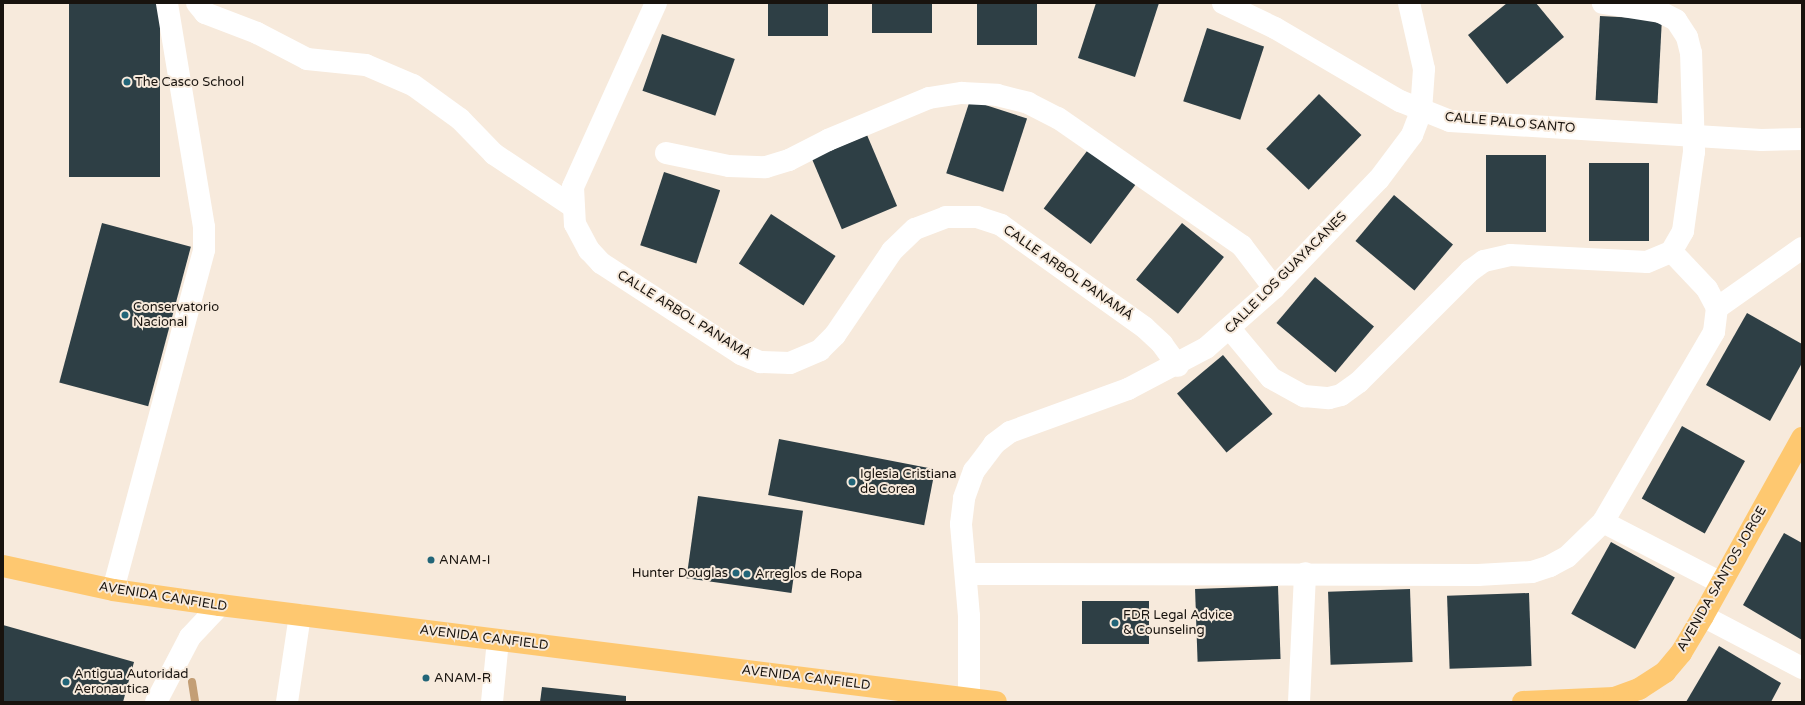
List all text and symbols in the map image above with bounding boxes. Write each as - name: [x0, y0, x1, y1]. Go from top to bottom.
- place label: The Casco School: [135, 74, 244, 90]
- marker: The Casco School: [122, 77, 132, 87]
- street label: CALLE PALO SANTO: [1444, 110, 1576, 136]
- street label: CALLE LOS GUAYACANES: [1222, 209, 1350, 337]
- street label: CALLE ARBOL PANAMÁ: [1000, 222, 1136, 324]
- street label: CALLE ARBOL PANAMÁ: [614, 267, 754, 363]
- place label: Conservatorio Nacional: [133, 300, 219, 331]
- marker: Conservatorio Nacional: [120, 310, 130, 320]
- place label: Iglesia Cristiana de Corea: [860, 467, 957, 498]
- marker: Iglesia Cristiana de Corea: [847, 477, 857, 487]
- street label: AVENIDA SANTOS JORGE: [1674, 504, 1770, 654]
- place label: ANAM-I: [439, 552, 490, 568]
- marker: ANAM-I: [426, 555, 436, 565]
- place label: Hunter Douglas: [632, 565, 728, 581]
- place label: Arreglos de Ropa: [755, 566, 862, 582]
- marker: Hunter Douglas: [731, 568, 741, 578]
- marker: Arreglos de Ropa: [742, 569, 752, 579]
- street label: AVENIDA CANFIELD: [98, 579, 228, 615]
- place label: FDR Legal Advice & Counseling: [1123, 608, 1232, 639]
- marker: FDR Legal Advice & Counseling: [1110, 618, 1120, 628]
- street label: AVENIDA CANFIELD: [419, 622, 549, 654]
- street label: AVENIDA CANFIELD: [741, 662, 871, 694]
- place label: Antigua Autoridad Aeronautica: [74, 667, 189, 698]
- place label: ANAM-R: [434, 670, 491, 686]
- marker: ANAM-R: [421, 673, 431, 683]
- marker: Antigua Autoridad Aeronautica: [61, 677, 71, 687]

